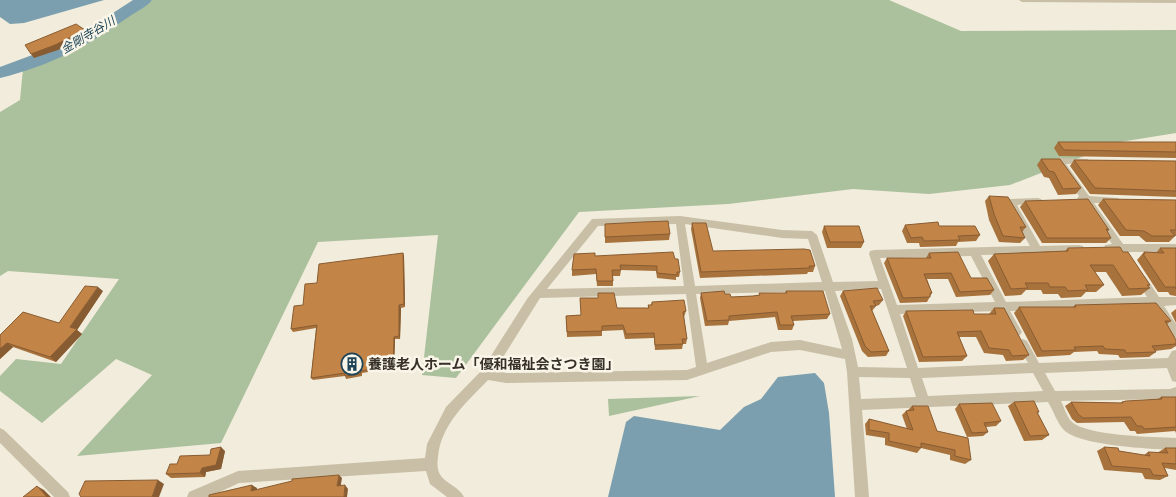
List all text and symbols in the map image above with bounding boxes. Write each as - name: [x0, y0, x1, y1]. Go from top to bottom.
- water label: 金剛寺谷川: [59, 13, 119, 56]
- building icon: 養護老人ホーム「優和福祉会さつき園」: [340, 352, 364, 376]
- place label: 養護老人ホーム「優和福祉会さつき園」: [368, 356, 620, 373]

